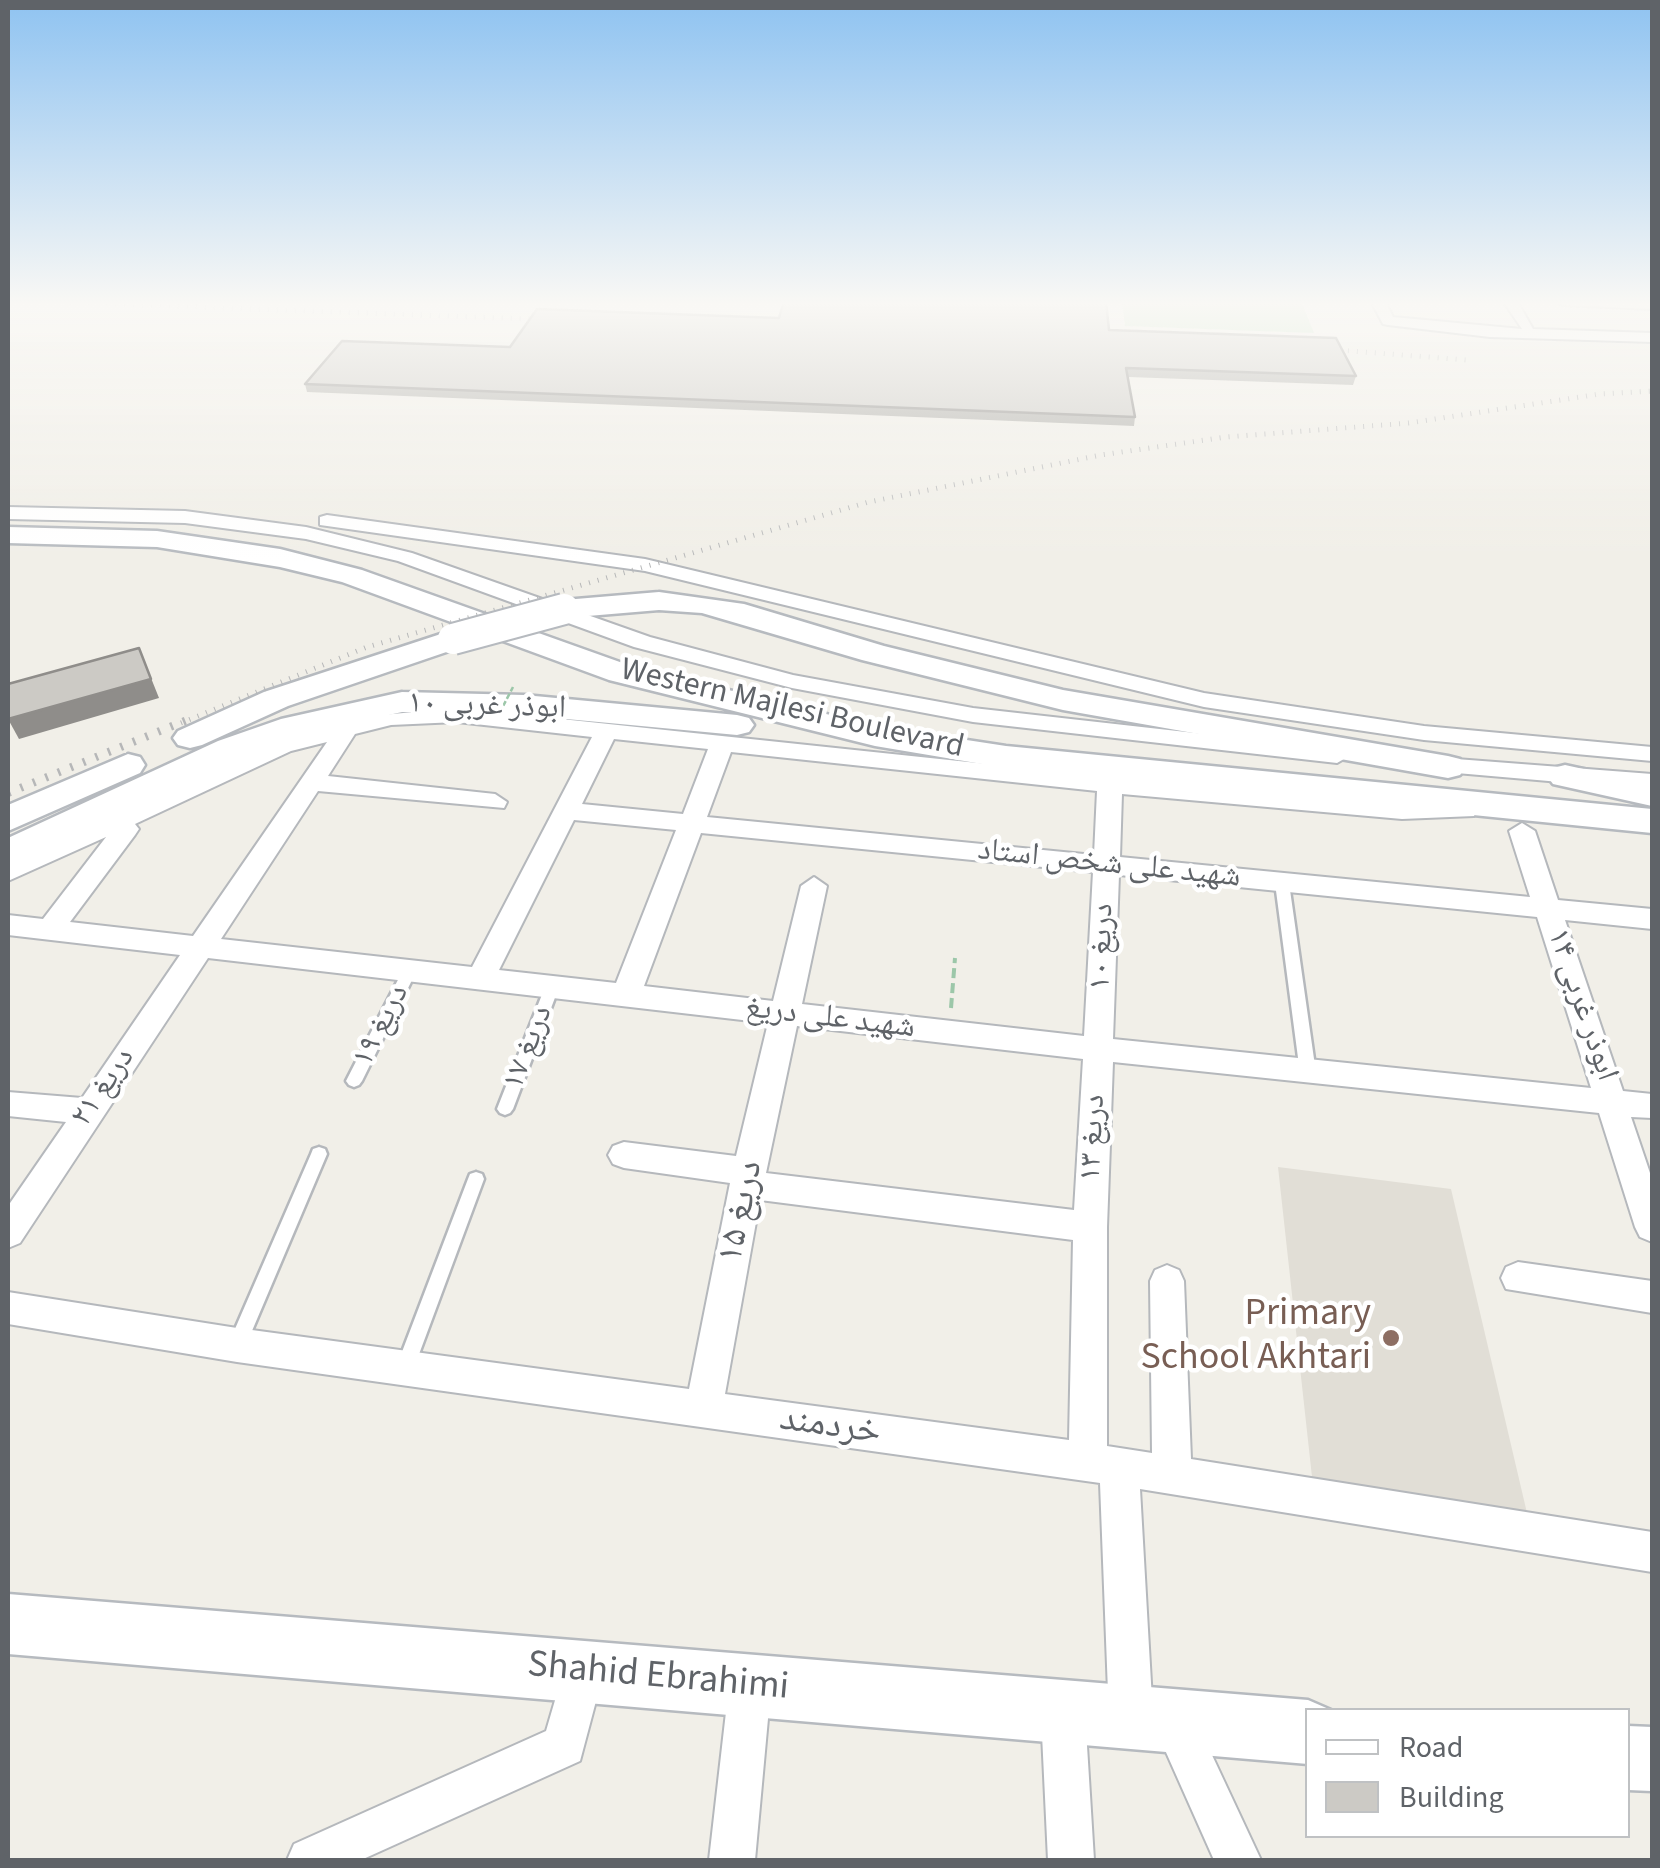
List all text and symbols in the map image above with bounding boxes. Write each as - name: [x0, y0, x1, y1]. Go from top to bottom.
- street label: Western Majlesi Boulevard: [617, 652, 967, 768]
- street label: ابوذر غربی ۱۰: [407, 685, 567, 729]
- street label: شهید علی شخص استاد: [976, 832, 1242, 898]
- street label: دریغ ۱۰: [1082, 903, 1124, 991]
- street label: ابوذر غربی ۱۴: [1537, 924, 1625, 1086]
- street label: دریغ ۱۹: [345, 979, 419, 1073]
- street label: شهید علی دریغ: [743, 990, 917, 1048]
- street label: دریغ ۱۷: [495, 1001, 563, 1095]
- street label: دریغ ۲۱: [64, 1041, 144, 1135]
- street label: دریغ ۱۳: [1073, 1094, 1115, 1182]
- street label: دریغ ۱۵: [709, 1157, 775, 1267]
- place label: Primary School Akhtari: [1140, 1293, 1371, 1382]
- marker: Primary School Akhtari: [1380, 1327, 1402, 1349]
- street label: خردمند: [776, 1397, 884, 1457]
- street label: Shahid Ebrahimi: [525, 1644, 791, 1712]
- legend: [1305, 1708, 1630, 1838]
- text: Road: [1399, 1726, 1463, 1769]
- text: Building: [1399, 1776, 1504, 1819]

